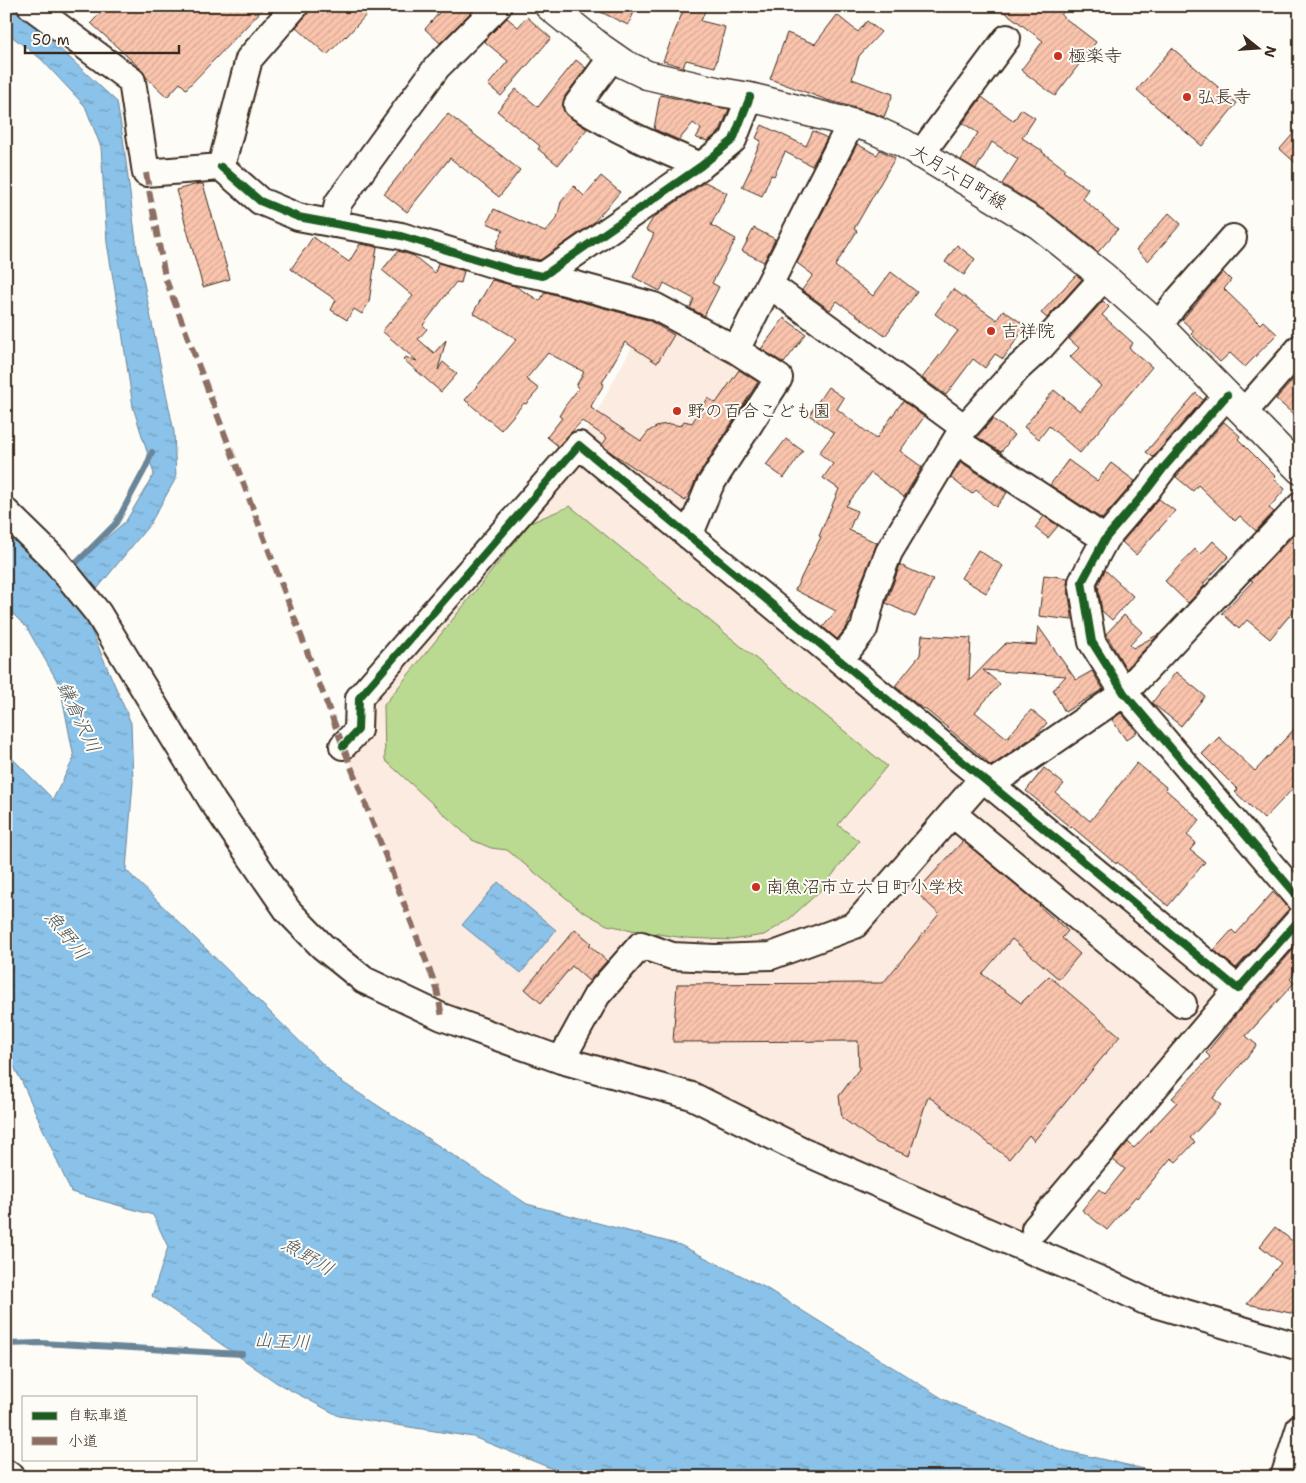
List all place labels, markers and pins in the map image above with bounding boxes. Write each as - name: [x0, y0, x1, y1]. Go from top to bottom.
- place label: 極楽寺: [1068, 44, 1122, 68]
- marker: 極楽寺: [1052, 50, 1064, 62]
- place label: 弘長寺: [1197, 85, 1251, 109]
- marker: 弘長寺: [1181, 91, 1193, 103]
- place label: 吉祥院: [1001, 319, 1055, 343]
- marker: 吉祥院: [985, 325, 997, 337]
- place label: 野の百合こども園: [687, 399, 831, 423]
- marker: 野の百合こども園: [671, 405, 683, 417]
- place label: 南魚沼市立六日町小学校: [766, 875, 964, 899]
- marker: 南魚沼市立六日町小学校: [750, 881, 762, 893]

